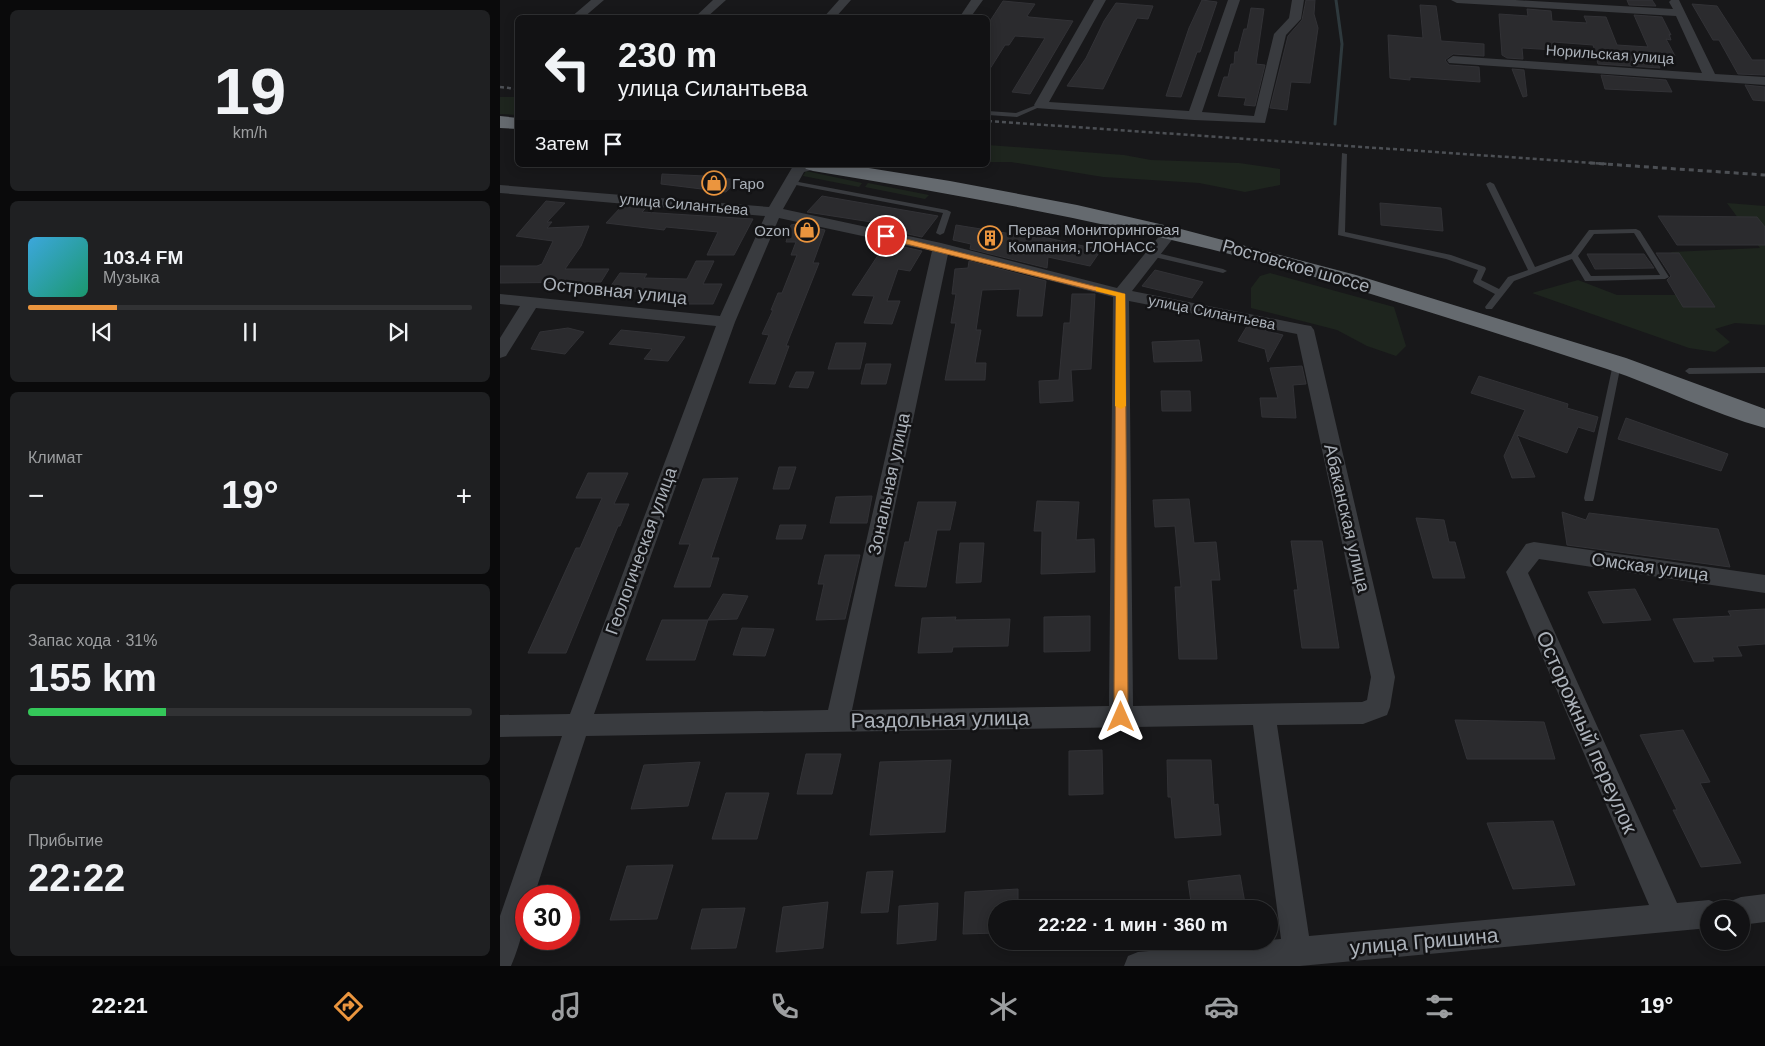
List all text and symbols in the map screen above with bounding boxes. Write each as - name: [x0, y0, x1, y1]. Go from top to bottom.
- icon: left: [535, 35, 600, 100]
- text: 230 m: [618, 35, 717, 74]
- street label: Норильская улица: [1545, 41, 1675, 67]
- text: 19: [214, 55, 286, 128]
- text: улица Силантьева: [618, 76, 807, 101]
- text: km/h: [233, 124, 267, 141]
- icon: arrive: [599, 130, 627, 158]
- text: Затем: [535, 133, 589, 154]
- shop icon: Гаро: [701, 170, 727, 196]
- place label: Гаро: [732, 175, 764, 192]
- street label: улица Силантьева: [619, 190, 750, 218]
- pin: [865, 215, 907, 257]
- shop icon: Ozon: [794, 217, 820, 243]
- place label: Первая Мониторинговая Компания, ГЛОНАСС: [1008, 221, 1179, 255]
- place label: Ozon: [754, 222, 790, 239]
- icon: arrive: [872, 222, 900, 250]
- building icon: Первая Мониторинговая Компания, ГЛОНАСС: [977, 225, 1003, 251]
- street label: Ростовское шоссе: [1220, 235, 1372, 297]
- text: 103.4 FM: [103, 247, 183, 268]
- text: Музыка: [103, 269, 160, 286]
- street label: Островная улица: [542, 273, 689, 309]
- street label: улица Силантьева: [1147, 291, 1278, 333]
- icon: previous: [88, 318, 116, 346]
- icon: pause: [236, 318, 264, 346]
- icon: next: [384, 318, 412, 346]
- street label: Зональная улица: [864, 410, 914, 557]
- street label: Абаканская улица: [1320, 442, 1374, 595]
- text: Климат: [28, 449, 82, 466]
- street label: Геологическая улица: [601, 464, 681, 637]
- text: 19°: [221, 474, 279, 516]
- text: −: [28, 480, 44, 511]
- text: +: [456, 480, 472, 511]
- street label: Омская улица: [1590, 549, 1711, 585]
- street label: Осторожный переулок: [1532, 627, 1642, 837]
- text: Запас хода · 31%: [28, 632, 157, 649]
- text: 155 km: [28, 657, 157, 699]
- position arrow: [1094, 690, 1146, 742]
- street label: Раздольная улица: [850, 706, 1030, 732]
- text: Прибытие: [28, 832, 103, 849]
- text: 22:22: [28, 857, 125, 899]
- speed limit sign: 30: [515, 885, 580, 950]
- map controls: [1700, 900, 1750, 950]
- button: search: [1700, 900, 1750, 950]
- text: 22:22 · 1 мин · 360 m: [1038, 914, 1228, 935]
- street label: улица Гришина: [1349, 923, 1500, 959]
- icon: directions: [331, 989, 366, 1024]
- icon: music: [549, 989, 584, 1024]
- icon: phone: [767, 989, 802, 1024]
- icon: climate: [986, 989, 1021, 1024]
- icon: car: [1204, 989, 1239, 1024]
- icon: filters: [1422, 989, 1457, 1024]
- text: 22:21: [92, 993, 148, 1018]
- text: 19°: [1640, 993, 1673, 1018]

